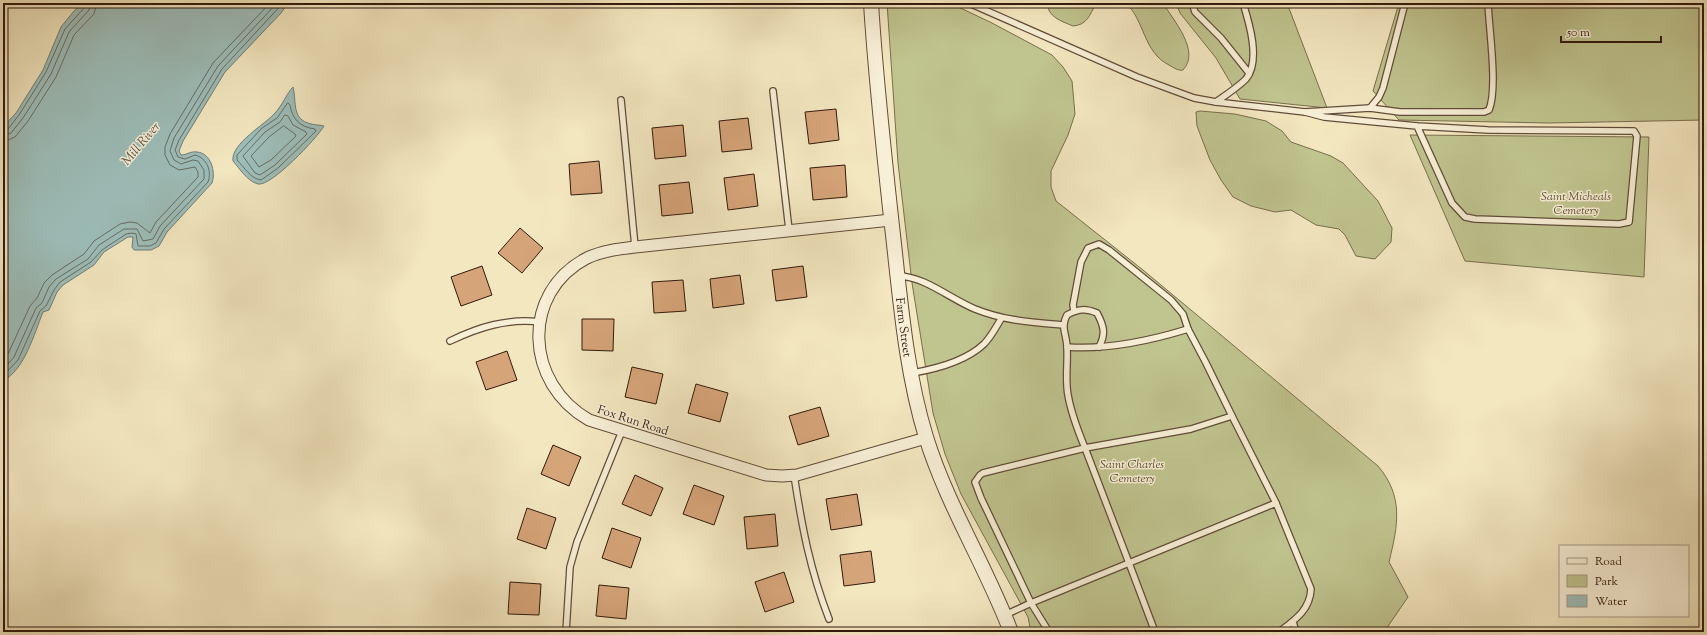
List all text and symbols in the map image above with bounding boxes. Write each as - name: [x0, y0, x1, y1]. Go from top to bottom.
- scale bar: [1561, 18, 1661, 44]
- text: 50 m: [1566, 24, 1590, 42]
- water label: Mill River: [118, 118, 165, 170]
- park label: Saint Micheals Cemetery: [1541, 188, 1611, 220]
- street label: Farm Street: [890, 297, 916, 359]
- street label: Fox Run Road: [595, 401, 671, 441]
- park label: Saint Charles Cemetery: [1100, 456, 1164, 488]
- legend: [1559, 545, 1689, 617]
- text: Road: [1595, 553, 1622, 571]
- text: Park: [1595, 573, 1618, 591]
- text: Water: [1595, 593, 1628, 611]

